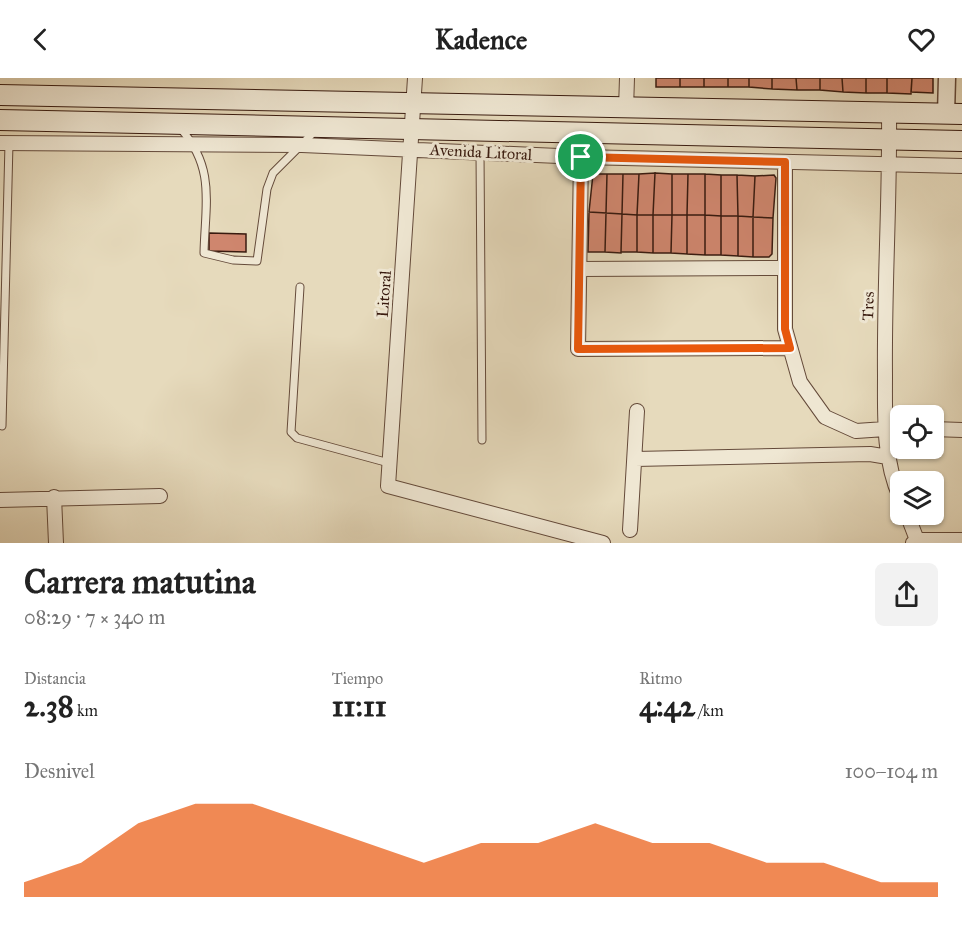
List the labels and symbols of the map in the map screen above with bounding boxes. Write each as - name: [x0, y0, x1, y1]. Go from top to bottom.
- pin: [555, 131, 606, 182]
- street label: Avenida Litoral: [428, 140, 533, 164]
- street label: Litoral: [373, 269, 395, 318]
- street label: Tres: [858, 291, 878, 321]

